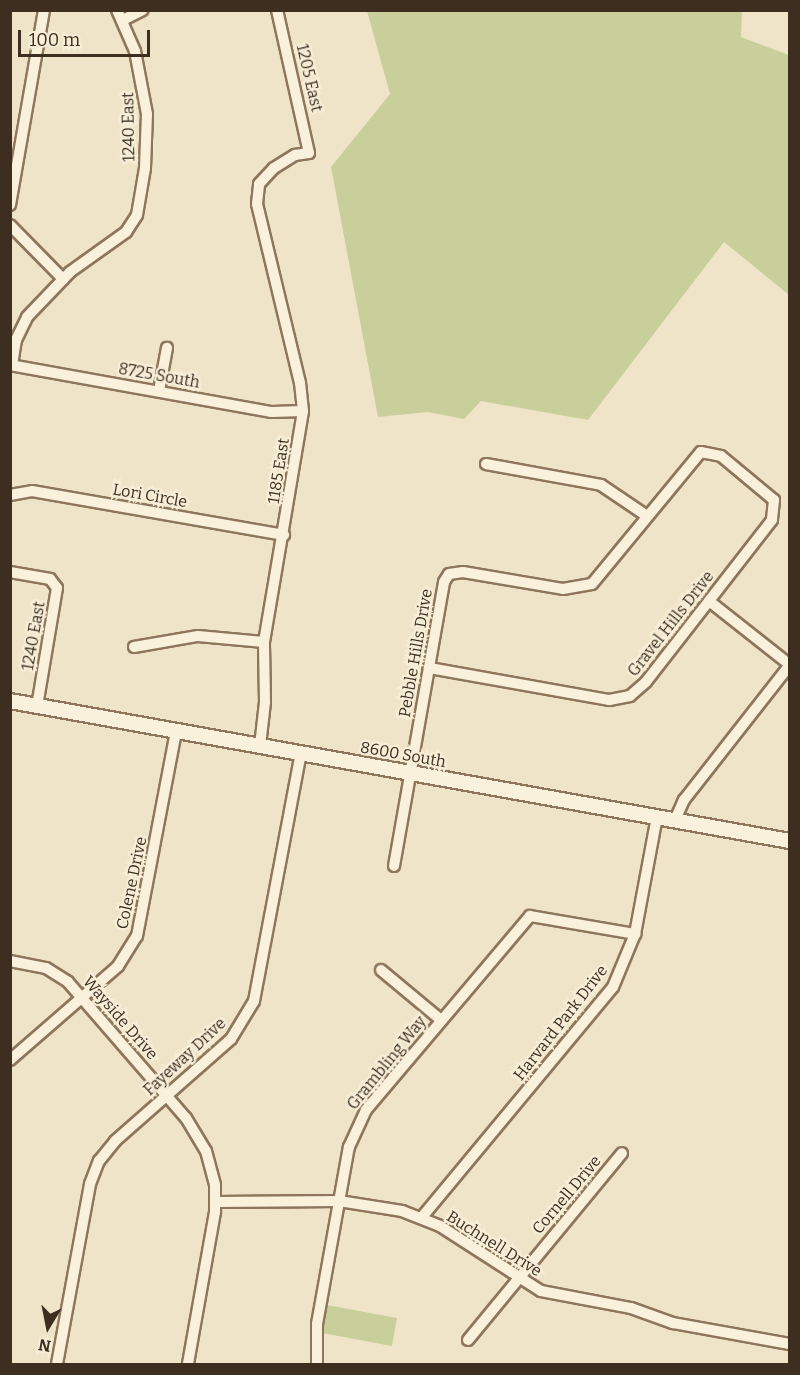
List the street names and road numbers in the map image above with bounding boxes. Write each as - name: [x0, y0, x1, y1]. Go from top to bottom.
- street label: 1205 East: [292, 42, 326, 114]
- street label: 1240 East: [119, 92, 139, 162]
- street label: 8725 South: [117, 359, 201, 393]
- street label: 1185 East: [264, 437, 294, 505]
- street label: Lori Circle: [111, 480, 189, 512]
- street label: Gravel Hills Drive: [624, 567, 718, 681]
- street label: Pebble Hills Drive: [395, 587, 437, 719]
- street label: 1240 East: [18, 600, 50, 672]
- street label: 8600 South: [359, 738, 447, 772]
- street label: Colene Drive: [113, 835, 151, 931]
- street label: Harvard Park Drive: [510, 962, 612, 1084]
- street label: Wayside Drive: [78, 972, 162, 1064]
- street label: Grambling Way: [343, 1012, 431, 1114]
- street label: Fayeway Drive: [140, 1014, 230, 1100]
- street label: Cornell Drive: [529, 1152, 605, 1238]
- street label: Buchnell Drive: [443, 1207, 545, 1281]

